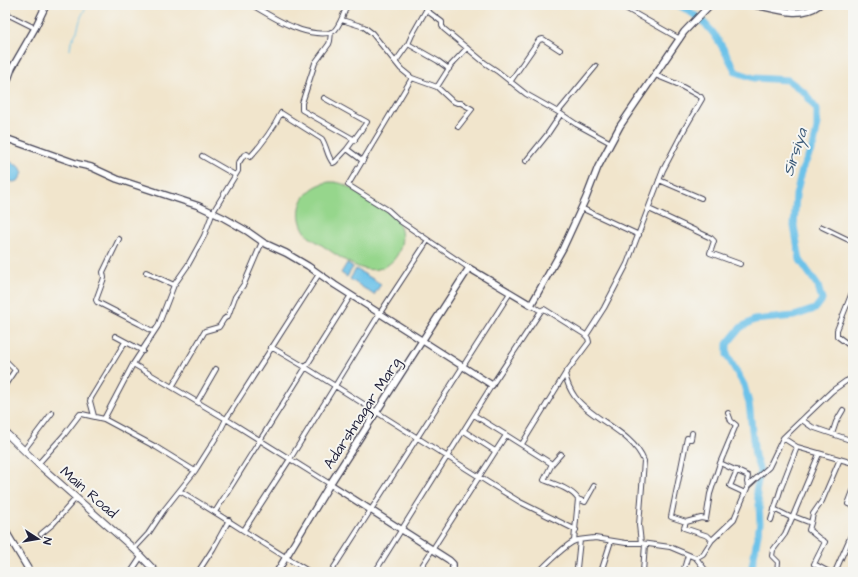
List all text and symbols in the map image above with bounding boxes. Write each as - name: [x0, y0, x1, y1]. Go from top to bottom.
- water label: Sirsiya: [777, 125, 814, 179]
- street label: Adarshnagar Marg: [318, 353, 407, 474]
- street label: Main Road: [55, 461, 122, 524]
- north arrow: [18, 519, 58, 559]
- text: N: [39, 536, 55, 546]

